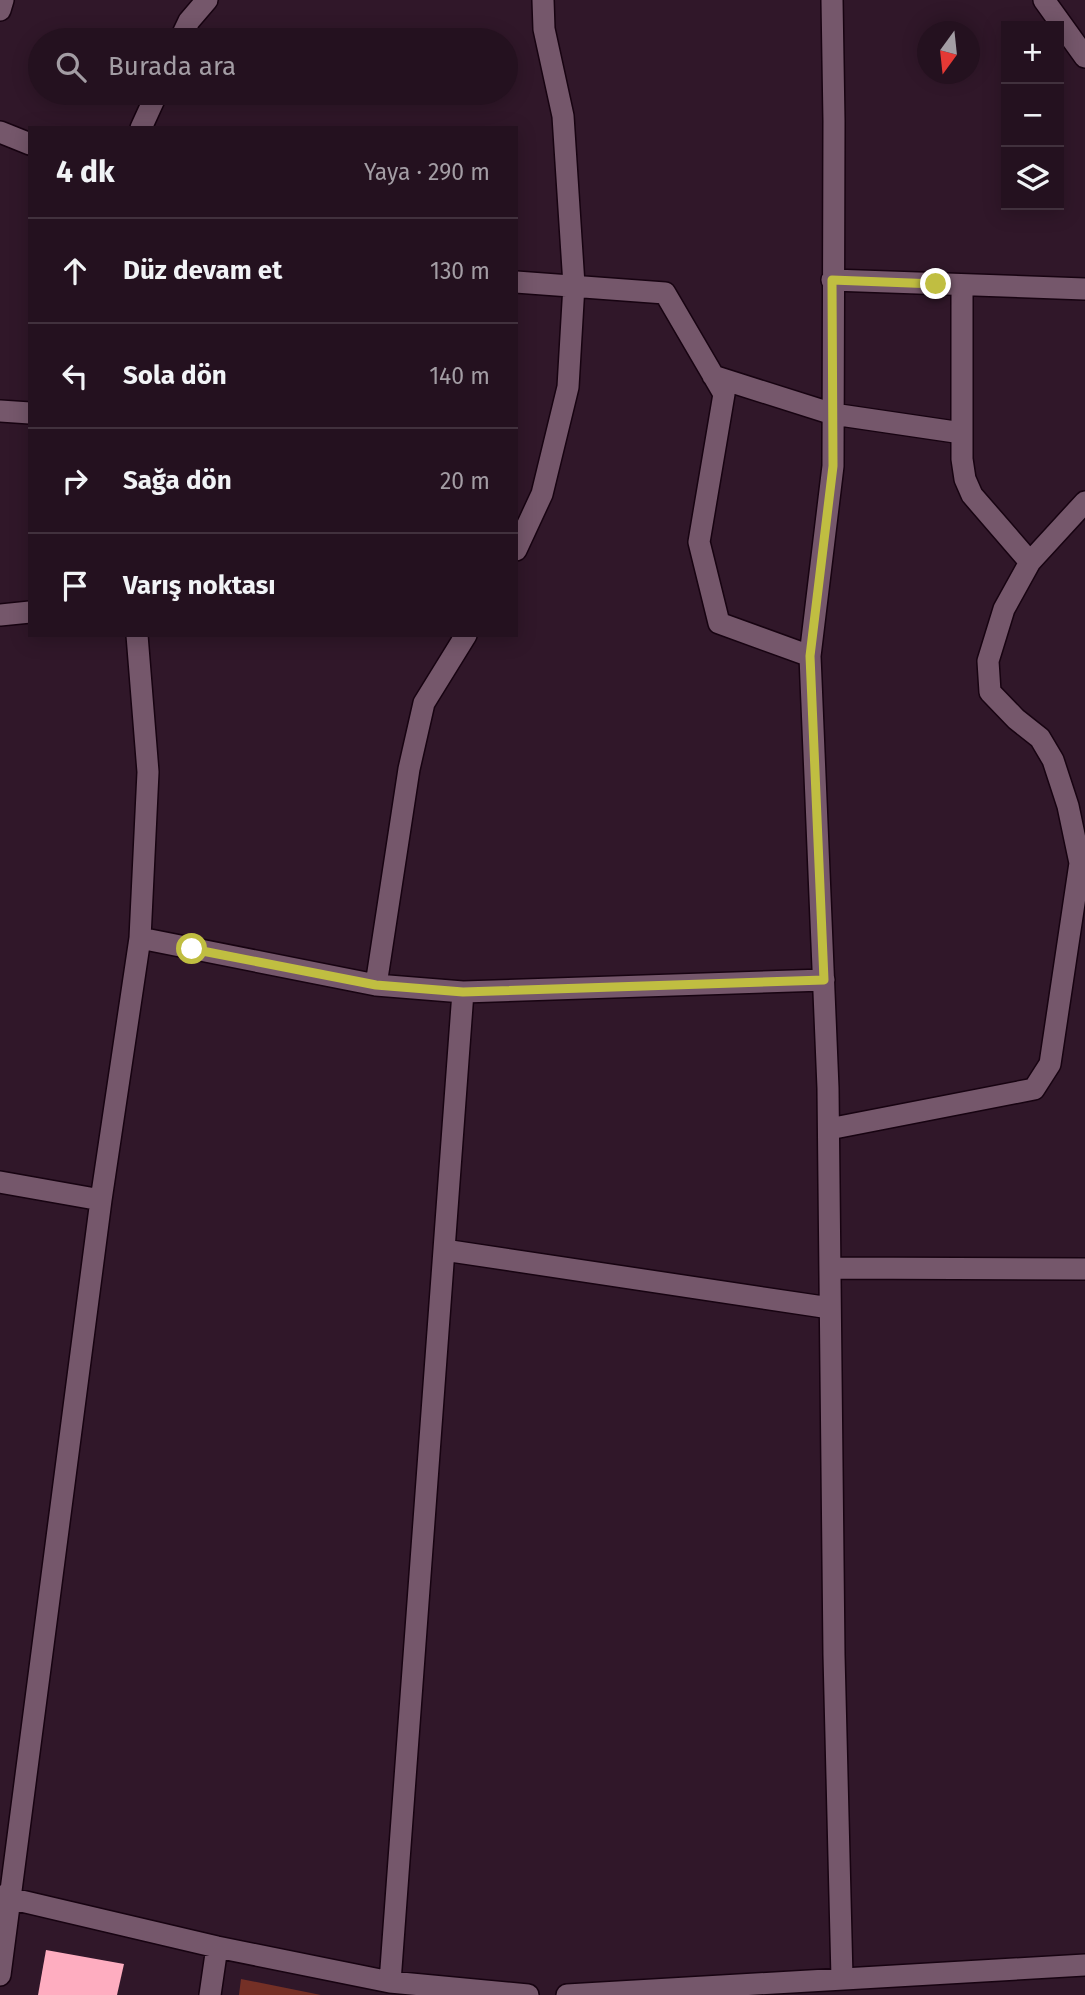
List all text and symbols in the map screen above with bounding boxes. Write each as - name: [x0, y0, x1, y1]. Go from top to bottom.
- north arrow: [917, 21, 980, 84]
- map controls: [1001, 21, 1064, 210]
- button: +: [1001, 21, 1064, 84]
- search box: [28, 28, 518, 105]
- icon: search: [52, 48, 90, 86]
- text: Burada ara: [108, 51, 236, 82]
- button: −: [1001, 84, 1064, 147]
- button: layers: [1001, 147, 1064, 210]
- text: 4 dk: [56, 154, 115, 190]
- text: Yaya · 290 m: [364, 158, 490, 186]
- icon: ahead: [56, 252, 94, 290]
- text: Düz devam et: [123, 255, 282, 286]
- text: 130 m: [430, 257, 490, 285]
- route end: [920, 268, 951, 299]
- icon: left: [56, 357, 94, 395]
- text: Sola dön: [123, 360, 227, 391]
- text: 140 m: [429, 362, 490, 390]
- icon: right: [56, 462, 94, 500]
- text: Sağa dön: [123, 465, 232, 496]
- text: 20 m: [440, 467, 490, 495]
- icon: arrive: [56, 567, 94, 605]
- text: Varış noktası: [123, 570, 276, 601]
- route start: [176, 933, 207, 964]

